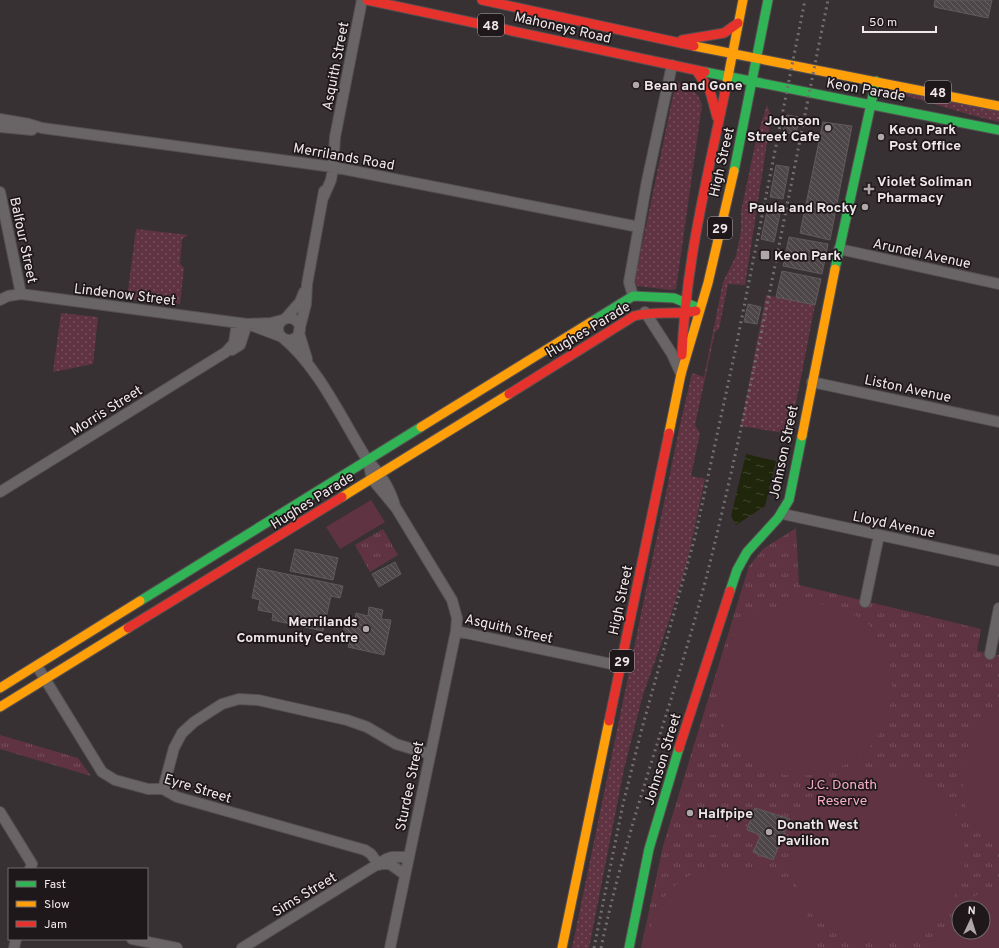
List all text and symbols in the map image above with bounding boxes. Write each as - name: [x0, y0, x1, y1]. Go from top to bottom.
- scale bar: [863, 8, 936, 34]
- street label: Mahoneys Road: [513, 9, 613, 48]
- road number: 48: [478, 14, 504, 36]
- text: 50 m: [869, 15, 897, 31]
- street label: Asquith Street: [320, 21, 353, 112]
- street label: Keon Parade: [825, 75, 907, 106]
- place label: Bean and Gone: [644, 78, 743, 95]
- marker: Bean and Gone: [631, 80, 641, 90]
- road number: 48: [925, 81, 951, 103]
- place label: Johnson Street Cafe: [747, 113, 820, 146]
- place label: Keon Park Post Office: [889, 122, 961, 155]
- marker: Johnson Street Cafe: [823, 123, 833, 133]
- street label: High Street: [706, 126, 739, 199]
- marker: Keon Park Post Office: [876, 132, 886, 142]
- street label: Merrilands Road: [292, 140, 396, 175]
- place label: Violet Soliman Pharmacy: [877, 174, 972, 207]
- marker: Violet Soliman Pharmacy: [864, 184, 874, 194]
- street label: Balfour Street: [5, 196, 40, 285]
- place label: Paula and Rocky: [749, 200, 857, 217]
- marker: Paula and Rocky: [860, 202, 870, 212]
- road number: 29: [708, 217, 732, 239]
- street label: Arundel Avenue: [871, 236, 972, 273]
- place label: Keon Park: [774, 248, 841, 265]
- marker: Keon Park: [759, 249, 771, 261]
- street label: Lindenow Street: [73, 281, 177, 310]
- street label: Hughes Parade: [544, 299, 634, 362]
- street label: Liston Avenue: [863, 372, 953, 407]
- street label: Morris Street: [68, 382, 146, 440]
- street label: Johnson Street: [766, 404, 803, 501]
- street label: Hughes Parade: [268, 469, 358, 534]
- street label: Lloyd Avenue: [851, 508, 937, 543]
- street label: High Street: [606, 564, 637, 637]
- street label: Asquith Street: [463, 611, 554, 648]
- place label: Merrilands Community Centre: [236, 614, 358, 647]
- marker: Merrilands Community Centre: [361, 624, 371, 634]
- road number: 29: [610, 650, 634, 672]
- street label: Johnson Street: [641, 711, 685, 807]
- street label: Sturdee Street: [393, 740, 428, 833]
- street label: Eyre Street: [162, 771, 233, 808]
- park label: J.C. Donath Reserve: [807, 777, 877, 810]
- place label: Halfpipe: [698, 806, 753, 823]
- marker: Halfpipe: [685, 808, 695, 818]
- place label: Donath West Pavilion: [777, 817, 859, 850]
- marker: Donath West Pavilion: [764, 827, 774, 837]
- legend: [8, 868, 148, 940]
- street label: Sims Street: [269, 869, 340, 921]
- text: Fast: [44, 877, 66, 893]
- text: Slow: [44, 897, 70, 913]
- north arrow: [951, 900, 991, 940]
- text: N: [967, 904, 976, 918]
- text: Jam: [44, 917, 67, 933]

